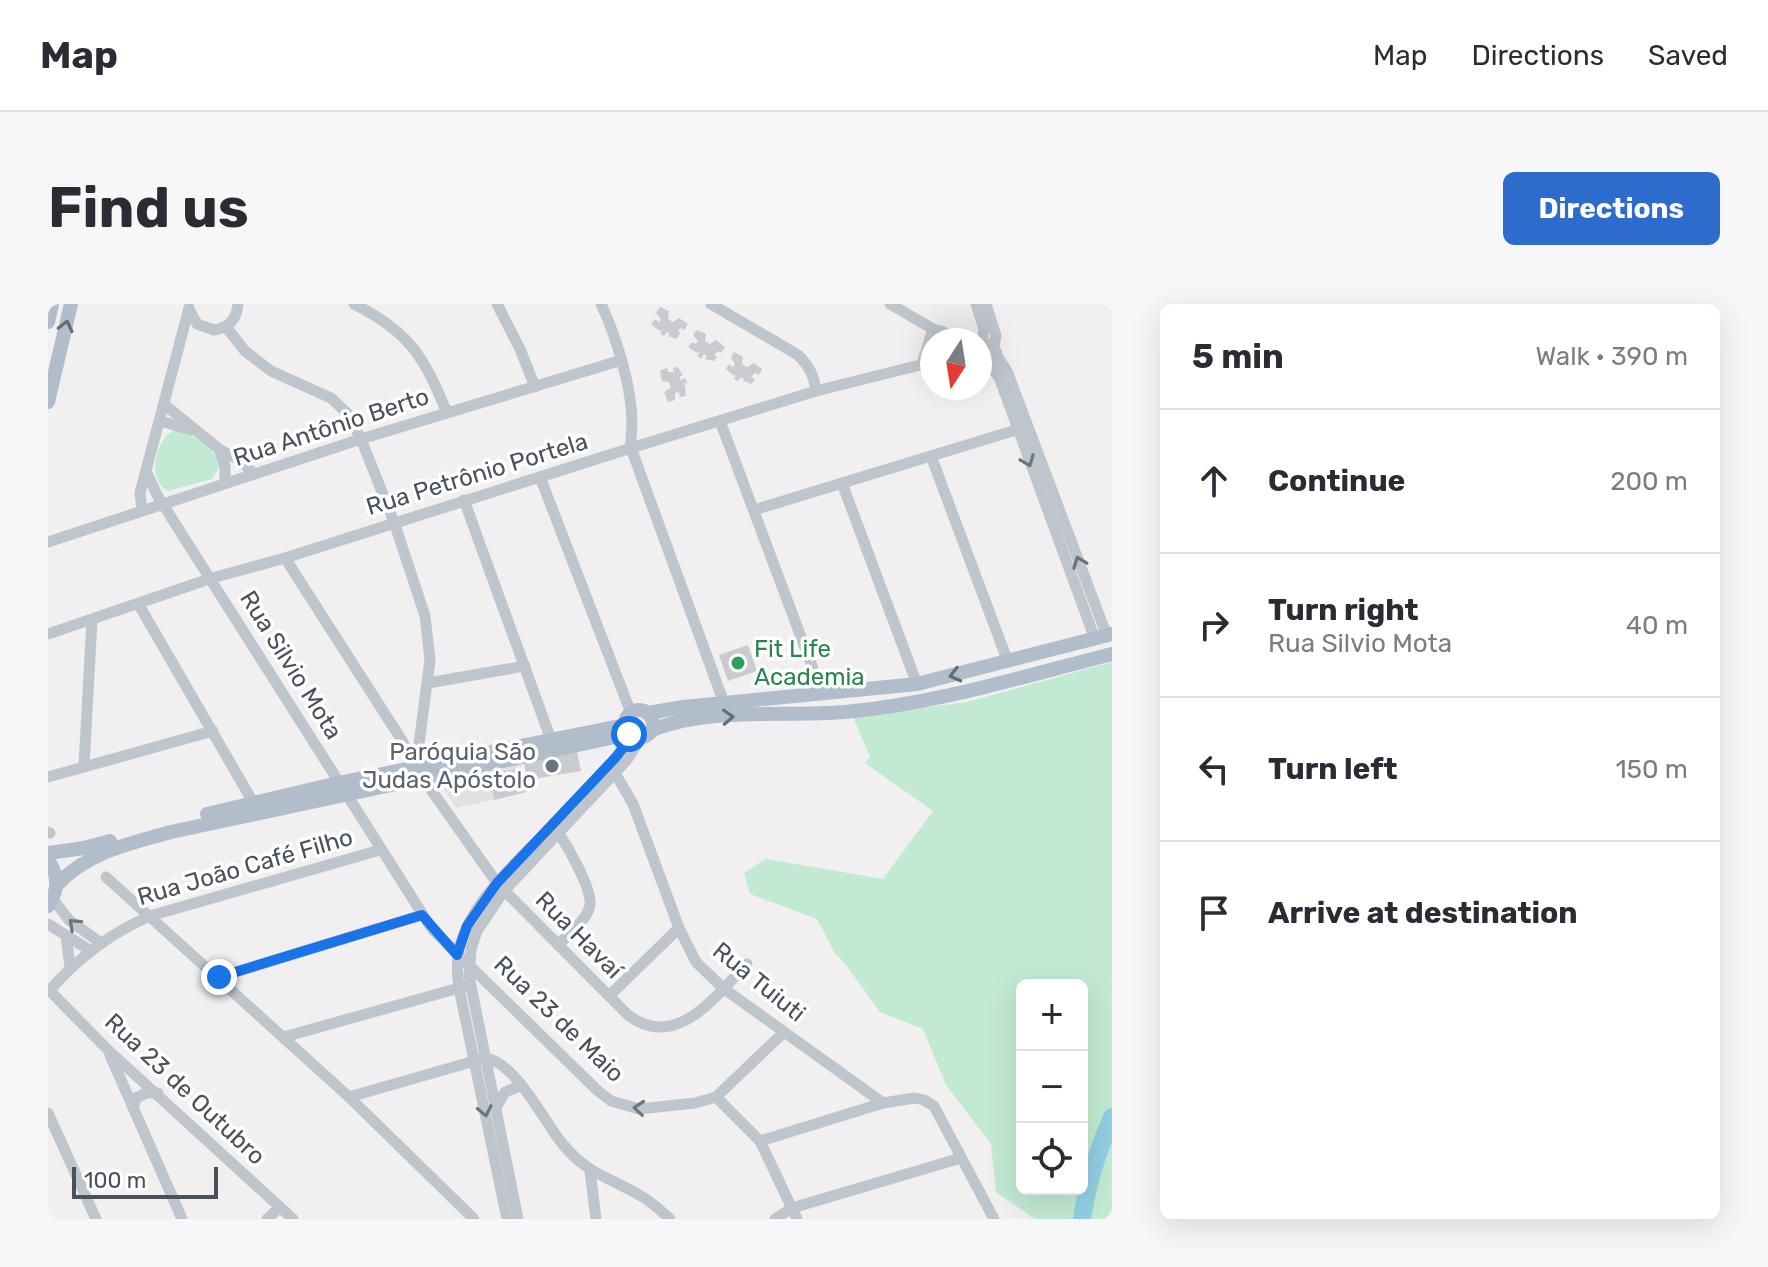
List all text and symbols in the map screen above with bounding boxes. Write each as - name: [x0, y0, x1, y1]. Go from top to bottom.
- text: Map: [40, 32, 118, 78]
- text: Map: [1373, 39, 1427, 72]
- text: Directions: [1471, 39, 1604, 72]
- text: Saved: [1648, 39, 1728, 72]
- button: Directions: [1503, 172, 1720, 245]
- text: Find us: [48, 175, 249, 241]
- one-way arrow: [57, 319, 74, 333]
- north arrow: [920, 328, 992, 400]
- text: 5 min: [1192, 336, 1284, 377]
- text: Walk · 390 m: [1536, 341, 1688, 372]
- street label: Rua Antônio Berto: [230, 382, 432, 472]
- street label: Rua Petrônio Portela: [363, 427, 591, 521]
- one-way arrow: [1018, 453, 1035, 467]
- icon: ahead: [1192, 459, 1236, 503]
- text: Continue: [1268, 463, 1405, 499]
- text: 200 m: [1610, 466, 1688, 497]
- one-way arrow: [1072, 556, 1089, 570]
- street label: Rua Silvio Mota: [234, 586, 348, 744]
- text: Turn right: [1268, 592, 1419, 628]
- icon: right: [1192, 603, 1236, 647]
- text: 40 m: [1626, 610, 1688, 641]
- text: Rua Silvio Mota: [1268, 628, 1452, 659]
- place label: Fit Life Academia: [754, 635, 865, 691]
- marker: Fit Life Academia: [729, 654, 747, 672]
- one-way arrow: [949, 665, 963, 682]
- one-way arrow: [722, 709, 735, 726]
- route start: [611, 716, 647, 752]
- place label: Paróquia São Judas Apóstolo: [362, 738, 536, 794]
- icon: left: [1192, 747, 1236, 791]
- text: Turn left: [1268, 751, 1398, 787]
- text: 150 m: [1615, 754, 1688, 785]
- marker: Paróquia São Judas Apóstolo: [543, 757, 561, 775]
- street label: Rua João Café Filho: [134, 823, 356, 911]
- street label: Rua Havaí: [530, 886, 629, 985]
- icon: arrive: [1192, 891, 1236, 935]
- text: Arrive at destination: [1268, 895, 1578, 931]
- one-way arrow: [69, 919, 84, 933]
- street label: Rua Tuiuti: [707, 936, 811, 1028]
- street label: Rua 23 de Maio: [488, 950, 630, 1088]
- route end: [201, 959, 237, 995]
- map controls: [1016, 979, 1088, 1195]
- button: +: [1016, 979, 1088, 1051]
- street label: Rua 23 de Outubro: [99, 1008, 271, 1170]
- button: −: [1016, 1051, 1088, 1123]
- one-way arrow: [632, 1099, 645, 1116]
- one-way arrow: [476, 1104, 493, 1118]
- button: locate: [1016, 1123, 1088, 1195]
- scale bar: [72, 1163, 218, 1199]
- text: 100 m: [84, 1167, 146, 1194]

